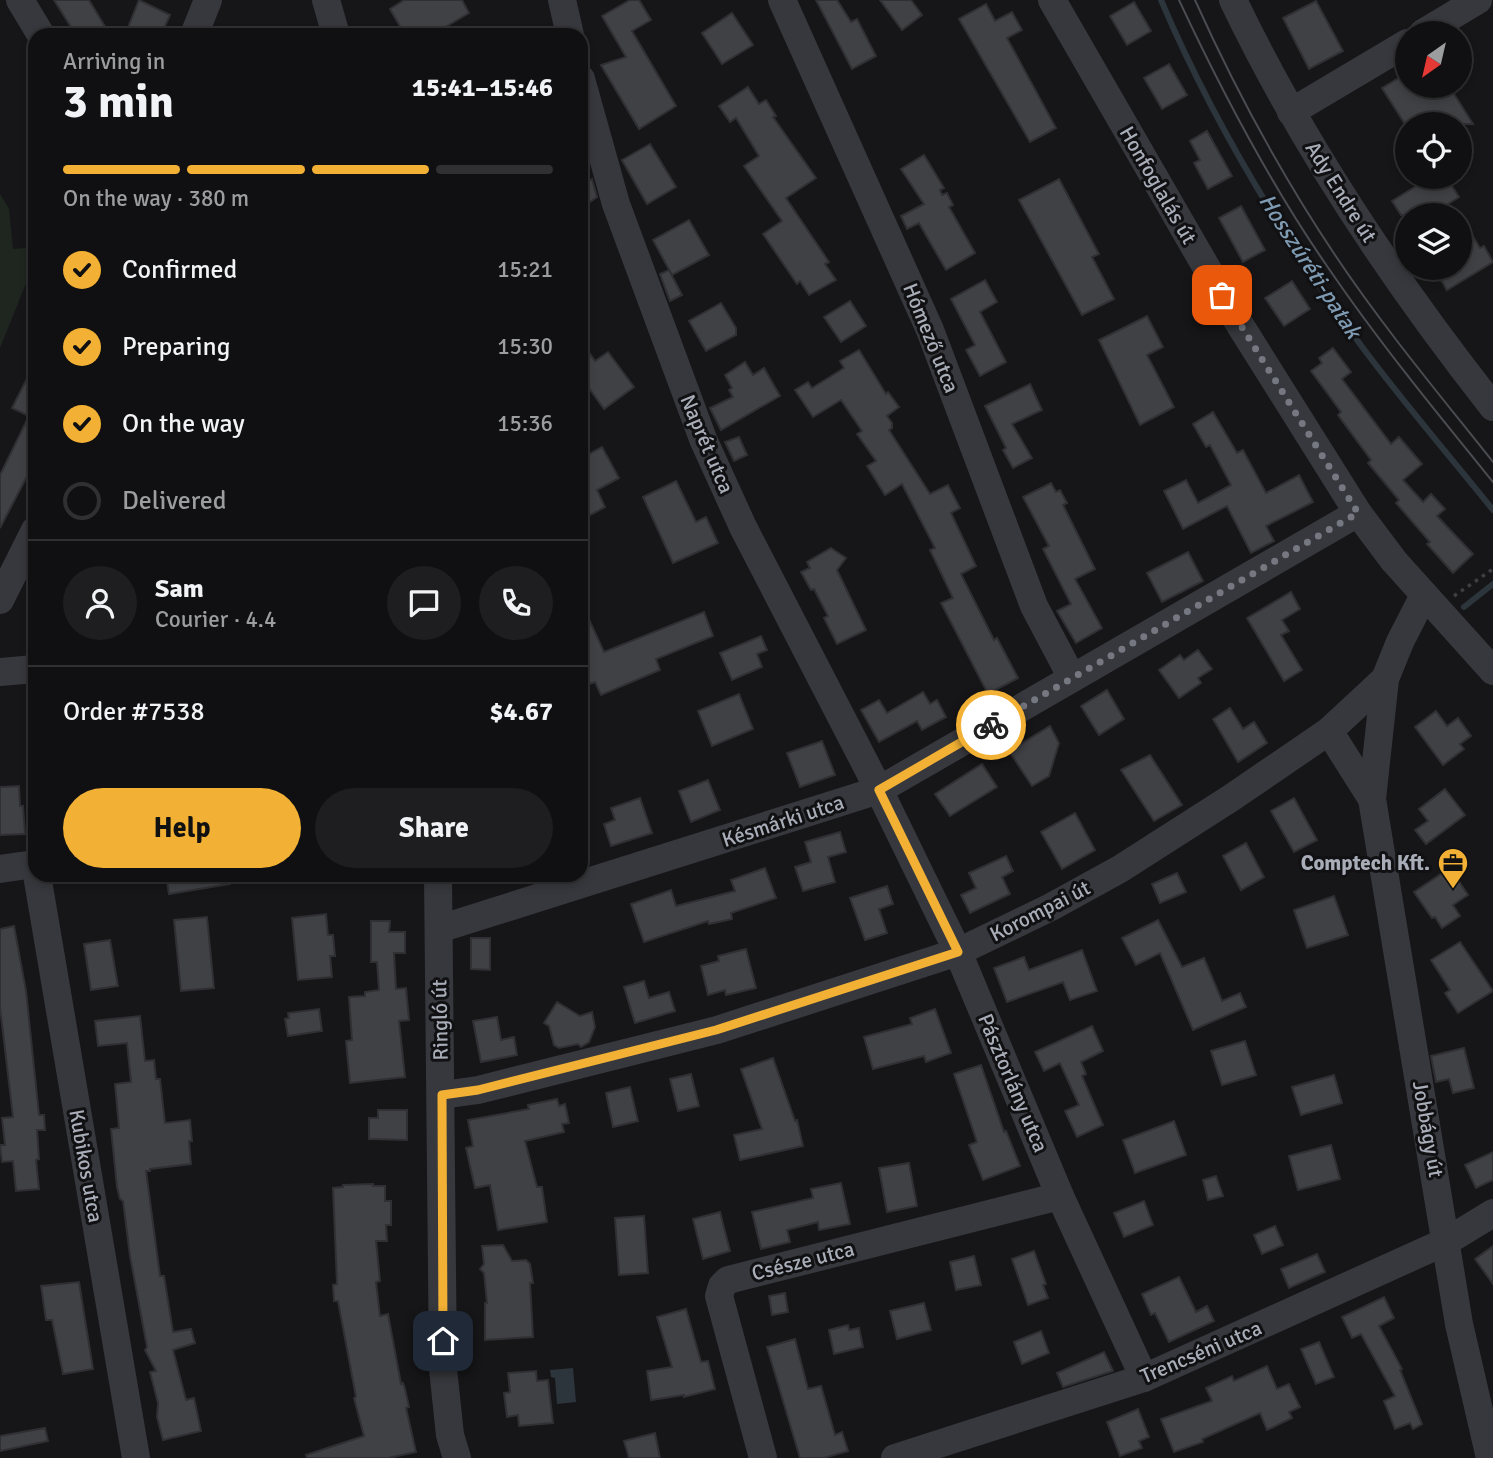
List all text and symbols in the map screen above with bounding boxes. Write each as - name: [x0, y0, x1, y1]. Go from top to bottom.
- north arrow: [1395, 21, 1472, 98]
- map controls: [1395, 21, 1472, 280]
- text: Arriving in: [63, 47, 165, 76]
- text: 15:41–15:46: [412, 72, 553, 104]
- text: 3 min: [63, 74, 174, 130]
- button: locate: [1395, 112, 1472, 189]
- street label: Honfoglalás út: [1114, 121, 1202, 249]
- street label: Ady Endre út: [1300, 137, 1382, 247]
- text: On the way · 380 m: [63, 184, 249, 213]
- water label: Hosszúréti-patak: [1252, 188, 1369, 346]
- button: layers: [1395, 203, 1472, 280]
- icon: check: [63, 251, 101, 289]
- text: Confirmed: [122, 254, 237, 286]
- text: 15:21: [497, 255, 553, 284]
- pin: [1192, 265, 1252, 325]
- icon: bag: [1203, 276, 1241, 314]
- street label: Hómező utca: [897, 279, 965, 397]
- icon: check: [63, 328, 101, 366]
- text: Preparing: [122, 331, 230, 363]
- text: 15:30: [497, 332, 553, 361]
- street label: Naprét utca: [675, 391, 739, 497]
- icon: check: [63, 405, 101, 443]
- text: On the way: [122, 408, 245, 440]
- text: 15:36: [497, 409, 553, 438]
- text: Delivered: [122, 485, 227, 517]
- button: person: [63, 566, 137, 640]
- button: chat: [387, 566, 461, 640]
- button: phone: [479, 566, 553, 640]
- text: Sam: [155, 573, 204, 605]
- text: Courier · 4.4: [155, 605, 276, 634]
- courier: [956, 690, 1026, 760]
- text: Order #7538: [63, 696, 204, 728]
- text: $4.67: [489, 696, 553, 728]
- icon: bike: [972, 706, 1010, 744]
- button: Help: [63, 788, 301, 868]
- button: Share: [315, 788, 553, 868]
- street label: Késmárki utca: [719, 789, 847, 853]
- office icon: Comptech Kft.: [1436, 846, 1470, 890]
- place label: Comptech Kft.: [1301, 850, 1430, 876]
- street label: Korompai út: [986, 875, 1094, 947]
- street label: Ringló út: [426, 979, 454, 1061]
- street label: Pásztorlány utca: [972, 1010, 1054, 1156]
- street label: Jobbágy út: [1407, 1079, 1449, 1179]
- street label: Kubikos utca: [63, 1107, 109, 1225]
- street label: Csésze utca: [749, 1236, 857, 1286]
- pin: [413, 1311, 473, 1371]
- street label: Trencséni utca: [1136, 1315, 1266, 1389]
- icon: home: [424, 1322, 462, 1360]

